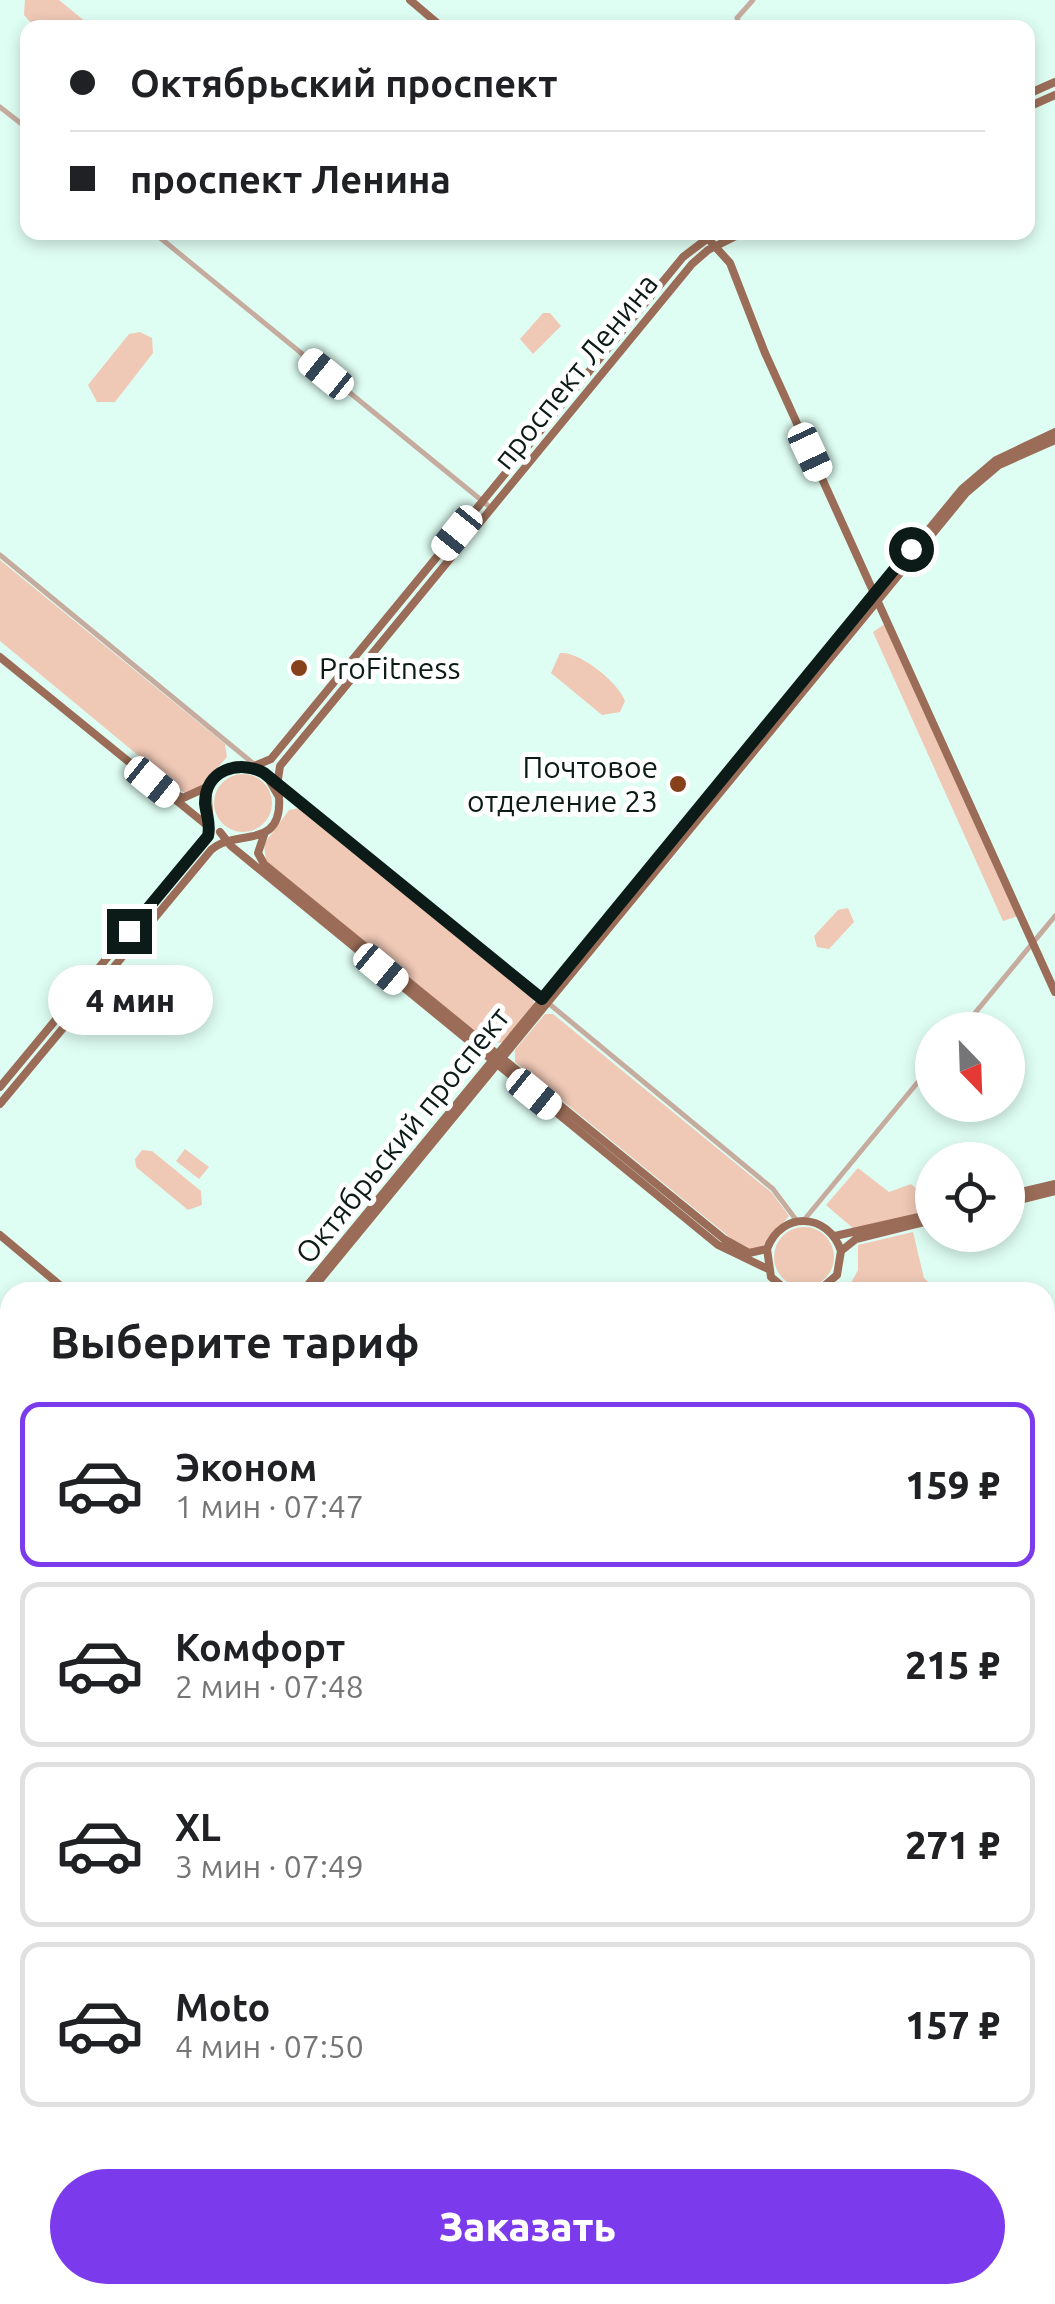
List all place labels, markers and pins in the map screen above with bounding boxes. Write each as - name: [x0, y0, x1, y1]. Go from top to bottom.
- place label: ProFitness: [319, 651, 460, 685]
- marker: ProFitness: [288, 657, 310, 679]
- place label: Почтовое отделение 23: [467, 750, 658, 818]
- marker: Почтовое отделение 23: [667, 773, 689, 795]

